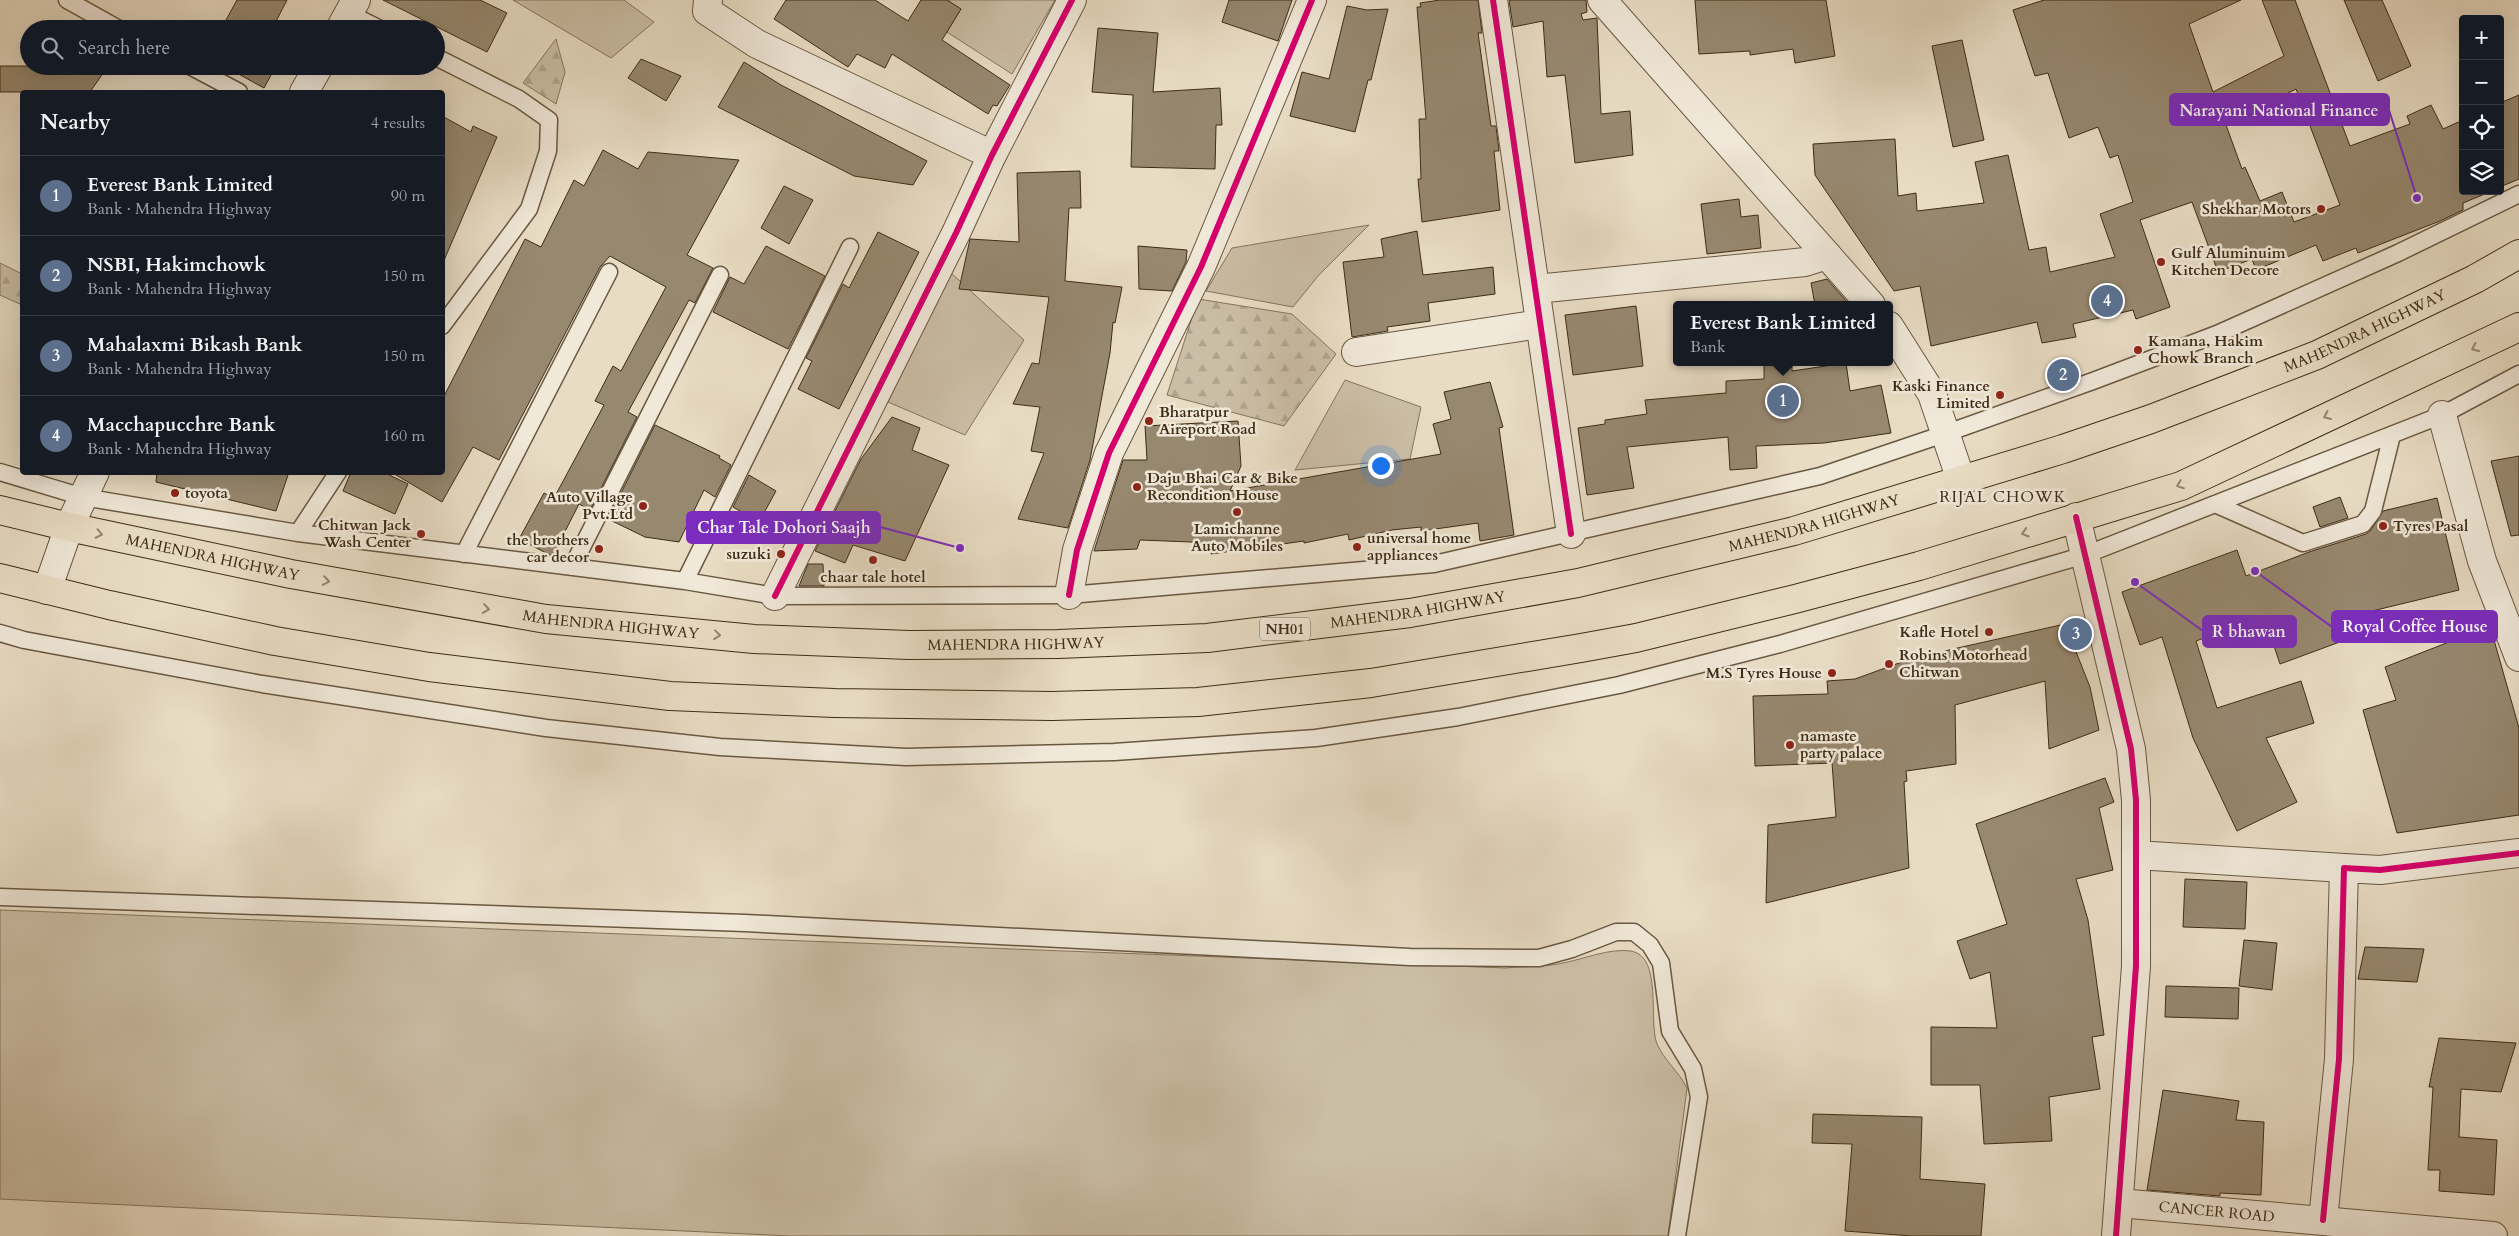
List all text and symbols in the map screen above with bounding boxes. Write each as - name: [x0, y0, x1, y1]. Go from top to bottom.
- map controls: [2459, 15, 2504, 195]
- button: +: [2459, 15, 2504, 60]
- search box: [20, 20, 445, 75]
- icon: search: [38, 34, 66, 62]
- text: Search here: [78, 35, 170, 61]
- button: −: [2459, 60, 2504, 105]
- callout: Narayani National Finance: [2170, 94, 2389, 125]
- text: Narayani National Finance: [2179, 100, 2379, 122]
- button: locate: [2459, 105, 2504, 150]
- text: Nearby: [40, 108, 111, 137]
- text: 4 results: [371, 112, 425, 134]
- button: layers: [2459, 150, 2504, 195]
- text: Everest Bank Limited: [87, 172, 273, 198]
- text: 1: [52, 185, 60, 207]
- text: 90 m: [391, 185, 425, 207]
- text: Bank · Mahendra Highway: [87, 198, 272, 220]
- place label: Shekhar Motors: [2202, 199, 2311, 219]
- marker: Shekhar Motors: [2315, 203, 2327, 215]
- place label: Gulf Aluminuim Kitchen Decore: [2171, 243, 2286, 280]
- text: NSBI, Hakimchowk: [87, 252, 266, 278]
- marker: Gulf Aluminuim Kitchen Decore: [2155, 256, 2167, 268]
- text: 2: [52, 265, 60, 287]
- text: 150 m: [383, 265, 425, 287]
- text: Bank · Mahendra Highway: [87, 278, 272, 300]
- pin: 4: [2091, 282, 2123, 320]
- street label: MAHENDRA HIGHWAY: [2281, 284, 2450, 377]
- popup: [1673, 301, 1893, 366]
- text: Everest Bank Limited: [1690, 310, 1876, 336]
- place label: Kamana, Hakim Chowk Branch: [2148, 331, 2263, 368]
- text: Mahalaxmi Bikash Bank: [87, 332, 302, 358]
- text: Bank: [1690, 336, 1726, 358]
- one-way arrow: [2471, 342, 2480, 352]
- marker: Kamana, Hakim Chowk Branch: [2132, 344, 2144, 356]
- text: 3: [52, 345, 60, 367]
- text: 150 m: [383, 345, 425, 367]
- pin: 2: [2047, 356, 2079, 394]
- text: Bank · Mahendra Highway: [87, 358, 272, 380]
- place label: Kaski Finance Limited: [1892, 376, 1990, 413]
- pin: 1: [1767, 382, 1799, 420]
- marker: Kaski Finance Limited: [1994, 389, 2006, 401]
- place label: Bharatpur Aireport Road: [1159, 402, 1257, 439]
- one-way arrow: [2323, 410, 2332, 420]
- text: Macchapucchre Bank: [87, 412, 276, 438]
- marker: Bharatpur Aireport Road: [1143, 415, 1155, 427]
- text: 4: [52, 425, 60, 447]
- text: 160 m: [383, 425, 425, 447]
- text: Bank · Mahendra Highway: [87, 438, 272, 460]
- your location: [1368, 453, 1394, 479]
- place label: Daju Bhai Car & Bike Recondition House: [1147, 468, 1298, 505]
- one-way arrow: [2177, 479, 2185, 489]
- marker: Daju Bhai Car & Bike Recondition House: [1131, 481, 1143, 493]
- place label: toyota: [185, 483, 228, 503]
- district label: RIJAL CHOWK: [1939, 486, 2067, 508]
- marker: toyota: [169, 487, 181, 499]
- place label: Auto Village Pvt.Ltd: [546, 487, 633, 524]
- street label: MAHENDRA HIGHWAY: [1726, 489, 1903, 556]
- marker: Auto Village Pvt.Ltd: [637, 500, 649, 512]
- marker: Lamichanne Auto Mobiles: [1231, 506, 1243, 518]
- callout: Char Tale Dohori Saajh: [687, 512, 880, 543]
- place label: Chitwan Jack Wash Center: [318, 515, 412, 552]
- place label: Tyres Pasal: [2393, 516, 2469, 536]
- text: Char Tale Dohori Saajh: [697, 517, 871, 539]
- place label: Lamichanne Auto Mobiles: [1191, 519, 1283, 556]
- marker: Tyres Pasal: [2377, 520, 2389, 532]
- one-way arrow: [94, 528, 103, 538]
- marker: Chitwan Jack Wash Center: [415, 528, 427, 540]
- place label: universal home appliances: [1367, 528, 1471, 565]
- one-way arrow: [2022, 528, 2030, 538]
- street label: MAHENDRA HIGHWAY: [124, 529, 302, 585]
- place label: the brothers car decor: [507, 530, 590, 567]
- marker: universal home appliances: [1351, 541, 1363, 553]
- marker: the brothers car decor: [593, 543, 605, 555]
- place label: suzuki: [726, 544, 771, 564]
- marker: suzuki: [775, 548, 787, 560]
- marker: chaar tale hotel: [867, 554, 879, 566]
- place label: chaar tale hotel: [820, 567, 926, 587]
- one-way arrow: [322, 575, 331, 585]
- street label: MAHENDRA HIGHWAY: [1329, 586, 1508, 633]
- one-way arrow: [482, 604, 491, 614]
- street label: MAHENDRA HIGHWAY: [521, 605, 701, 644]
- callout: Royal Coffee House: [2332, 611, 2497, 642]
- pin: 3: [2060, 615, 2092, 653]
- callout: R bhawan: [2203, 616, 2296, 647]
- text: Royal Coffee House: [2342, 616, 2488, 638]
- road number: NH01: [1260, 618, 1310, 640]
- text: R bhawan: [2212, 621, 2287, 643]
- place label: Kafle Hotel: [1899, 622, 1980, 642]
- marker: Kafle Hotel: [1983, 626, 1995, 638]
- one-way arrow: [713, 630, 721, 641]
- street label: MAHENDRA HIGHWAY: [927, 632, 1106, 655]
- place label: Robins Motorhead Chitwan: [1899, 645, 2028, 682]
- marker: Robins Motorhead Chitwan: [1883, 658, 1895, 670]
- place label: M.S Tyres House: [1706, 663, 1822, 683]
- marker: M.S Tyres House: [1826, 667, 1838, 679]
- place label: namaste party palace: [1800, 726, 1882, 763]
- marker: namaste party palace: [1784, 739, 1796, 751]
- street label: CANCER ROAD: [2158, 1197, 2275, 1227]

